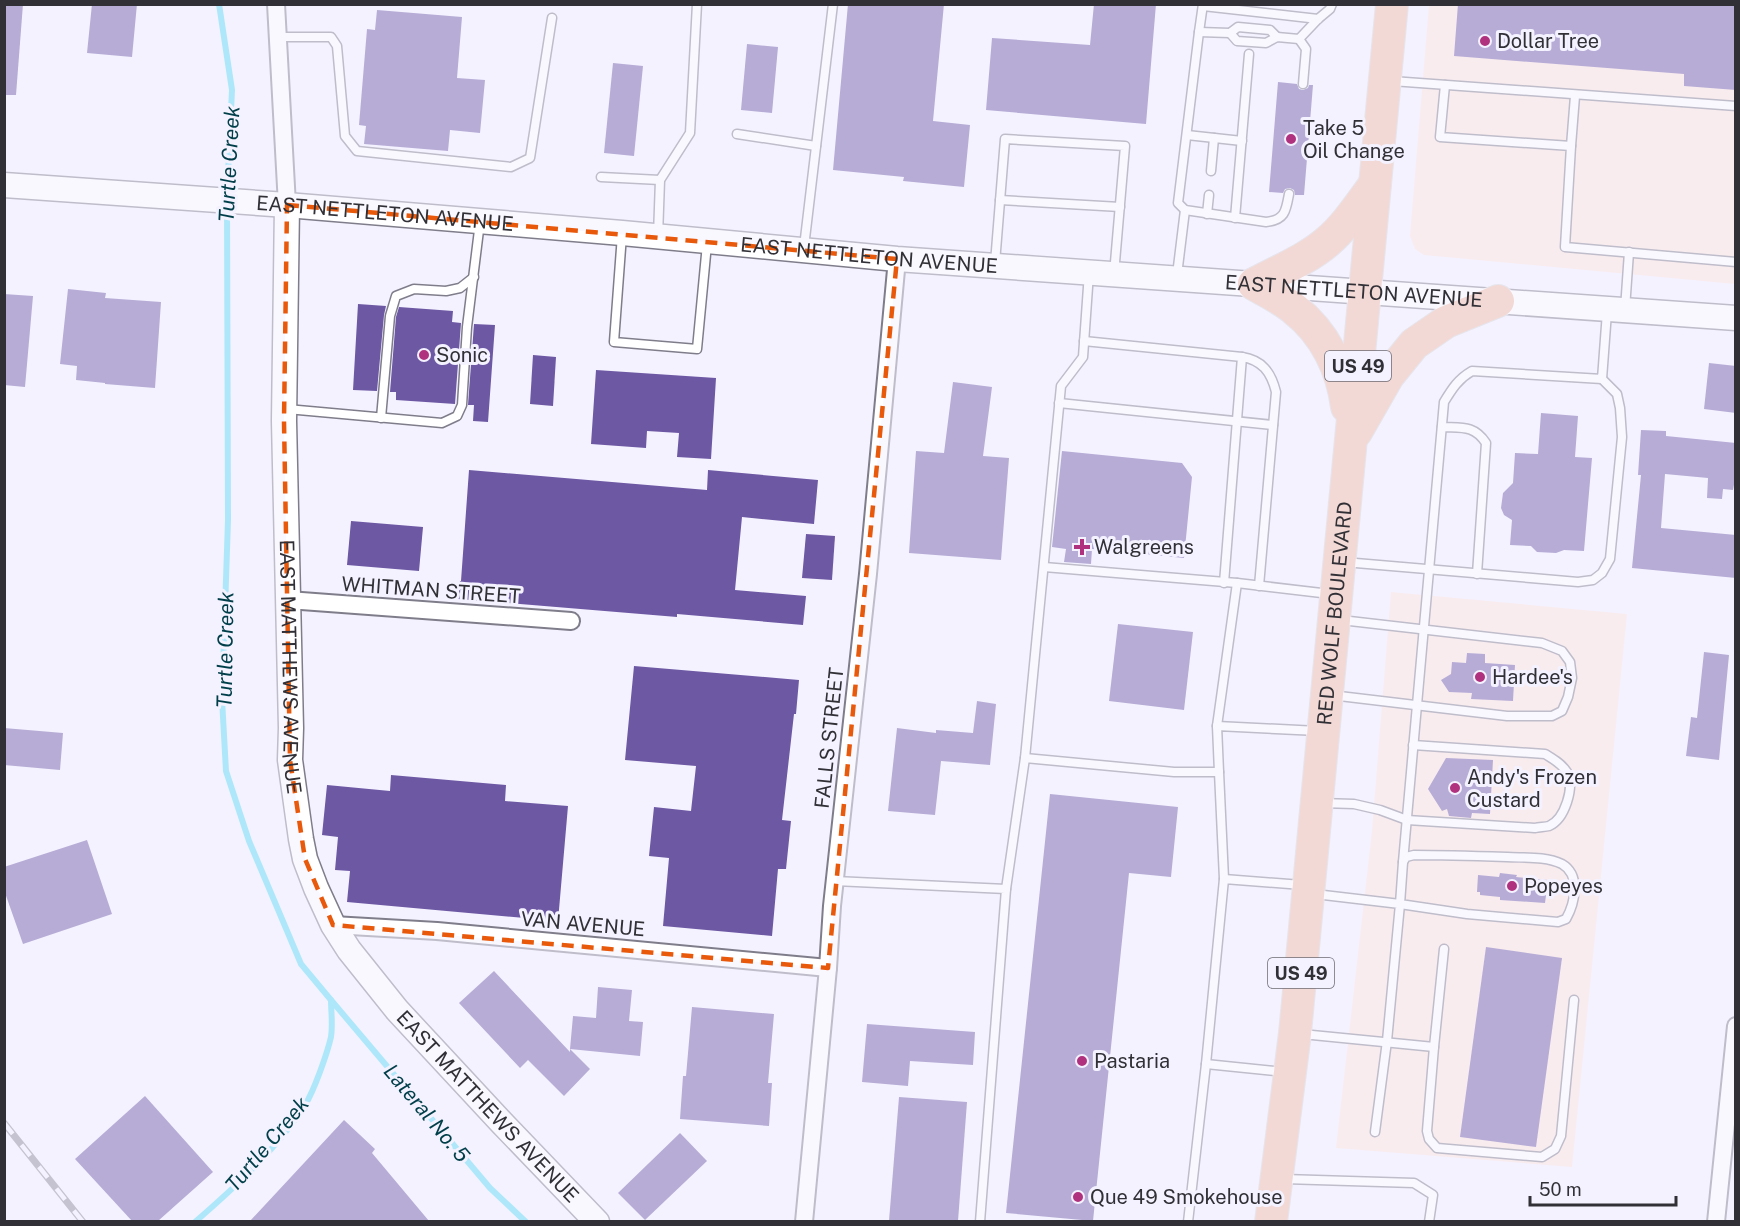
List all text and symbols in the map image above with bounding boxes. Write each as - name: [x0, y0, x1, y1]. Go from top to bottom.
- place label: Dollar Tree: [1497, 29, 1599, 53]
- marker: Dollar Tree: [1478, 34, 1492, 48]
- water label: Turtle Creek: [213, 105, 245, 223]
- place label: Take 5 Oil Change: [1303, 116, 1405, 163]
- marker: Take 5 Oil Change: [1284, 132, 1298, 146]
- street label: EAST NETTLETON AVENUE: [255, 191, 515, 236]
- street label: EAST NETTLETON AVENUE: [739, 232, 999, 278]
- street label: EAST NETTLETON AVENUE: [1224, 270, 1483, 312]
- place label: Sonic: [436, 343, 488, 367]
- marker: Sonic: [417, 348, 431, 362]
- road number: US 49: [1325, 351, 1391, 381]
- street label: RED WOLF BOULEVARD: [1312, 500, 1357, 726]
- place label: Walgreens: [1094, 535, 1194, 559]
- street label: EAST MATTHEWS AVENUE: [275, 539, 307, 796]
- marker: Walgreens: [1075, 540, 1089, 554]
- street label: WHITMAN STREET: [341, 572, 521, 608]
- water label: Turtle Creek: [211, 591, 239, 708]
- place label: Hardee's: [1492, 665, 1573, 689]
- street label: FALLS STREET: [810, 666, 848, 810]
- marker: Hardee's: [1473, 670, 1487, 684]
- place label: Andy's Frozen Custard: [1467, 765, 1597, 812]
- marker: Andy's Frozen Custard: [1448, 781, 1462, 795]
- place label: Popeyes: [1524, 874, 1603, 898]
- marker: Popeyes: [1505, 879, 1519, 893]
- street label: VAN AVENUE: [520, 907, 646, 941]
- road number: US 49: [1268, 958, 1334, 988]
- street label: EAST MATTHEWS AVENUE: [392, 1006, 584, 1207]
- place label: Pastaria: [1094, 1049, 1170, 1073]
- marker: Pastaria: [1075, 1054, 1089, 1068]
- water label: Lateral No. 5: [379, 1059, 475, 1167]
- water label: Turtle Creek: [220, 1091, 314, 1197]
- scale bar: [1530, 1169, 1676, 1207]
- text: 50 m: [1539, 1179, 1582, 1200]
- place label: Que 49 Smokehouse: [1090, 1185, 1283, 1209]
- marker: Que 49 Smokehouse: [1071, 1190, 1085, 1204]

